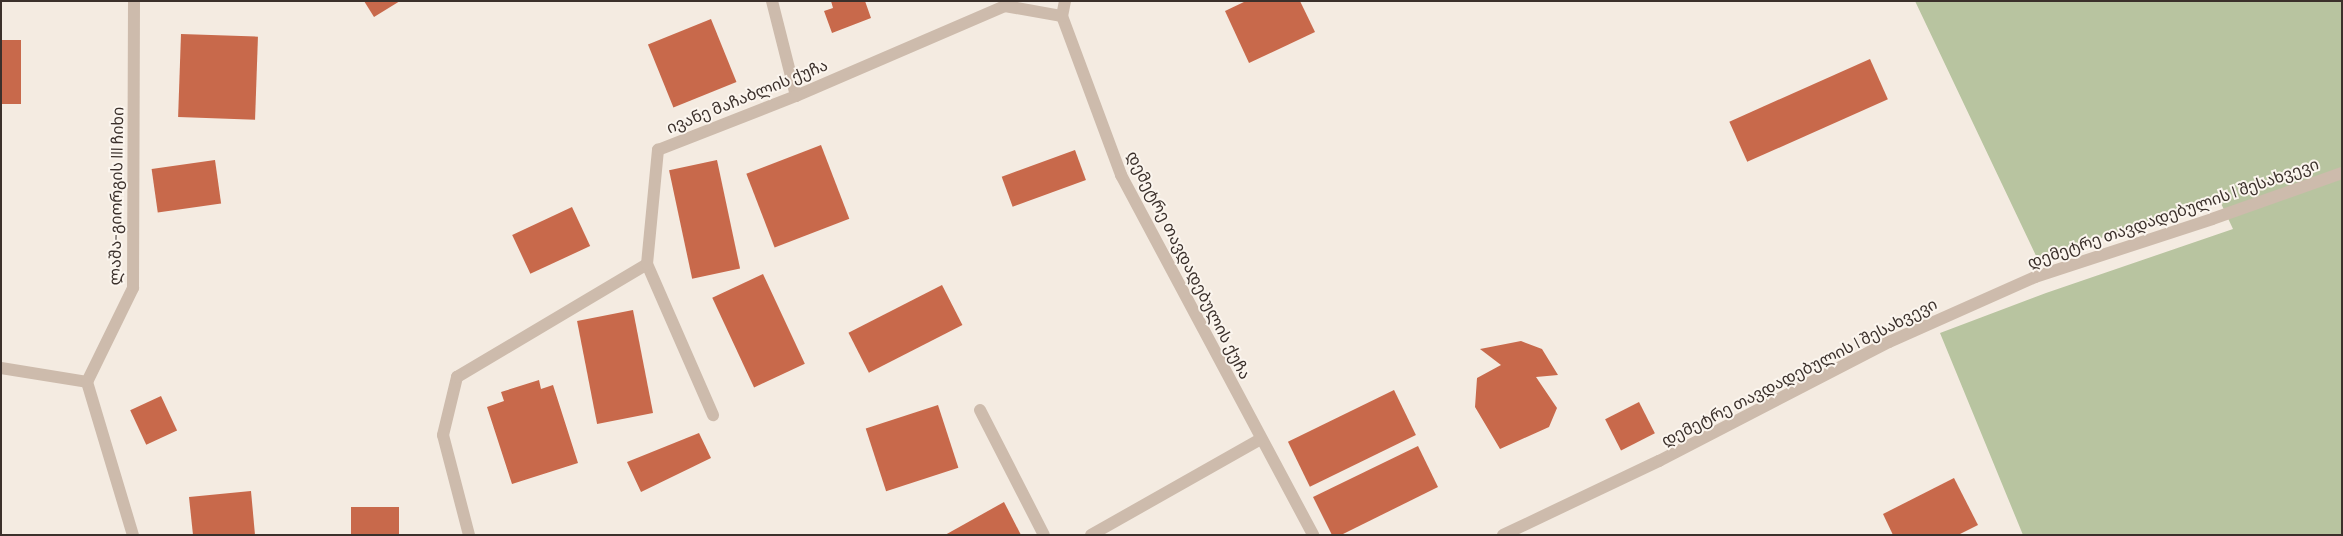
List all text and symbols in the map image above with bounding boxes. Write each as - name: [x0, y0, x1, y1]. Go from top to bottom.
- street label: ივანე მაჩაბლის ქუჩა: [664, 55, 830, 137]
- street label: ლაშა-გიორგის III ჩიხი: [105, 107, 127, 285]
- street label: დემეტრე თავდადებულის ქუჩა: [1123, 148, 1255, 382]
- street label: დემეტრე თავდადებულის I შესახვევი: [2025, 154, 2321, 272]
- street label: დემეტრე თავდადებულის I შესახვევი: [1658, 294, 1940, 450]

